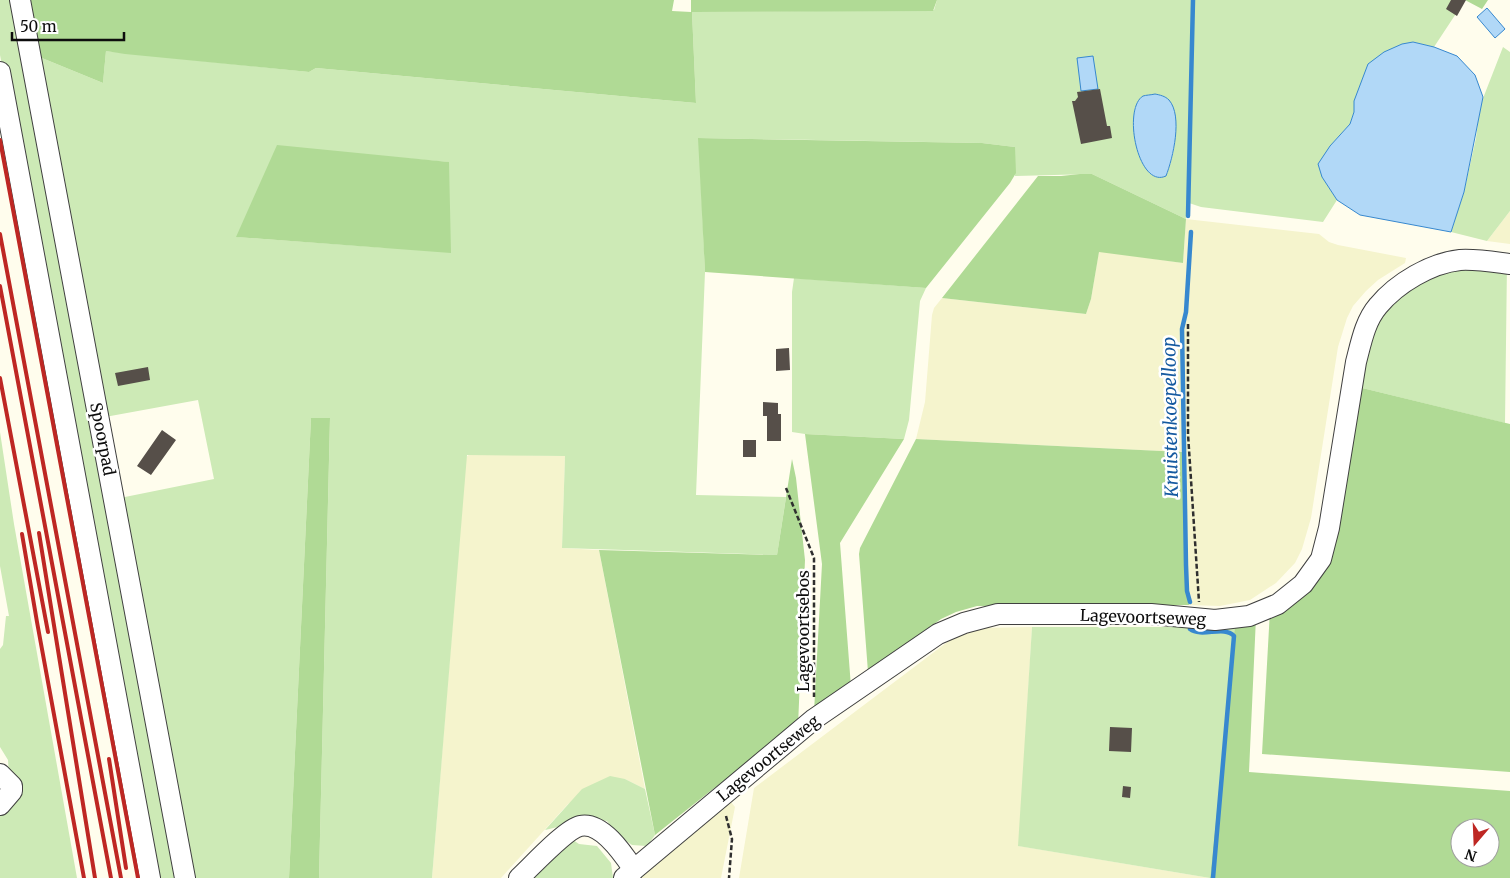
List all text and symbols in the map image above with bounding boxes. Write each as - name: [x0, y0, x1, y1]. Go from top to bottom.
- scale bar: [12, 10, 125, 42]
- text: 50 m: [20, 17, 57, 36]
- water label: Knuistenkoepelloop: [1157, 337, 1183, 498]
- street label: Spoorpad: [86, 401, 120, 478]
- street label: Lagevoortsebos: [793, 570, 813, 692]
- street label: Lagevoortseweg: [1080, 605, 1207, 629]
- street label: Lagevoortseweg: [713, 710, 824, 806]
- north arrow: [1450, 818, 1500, 868]
- text: N: [1463, 845, 1479, 866]

